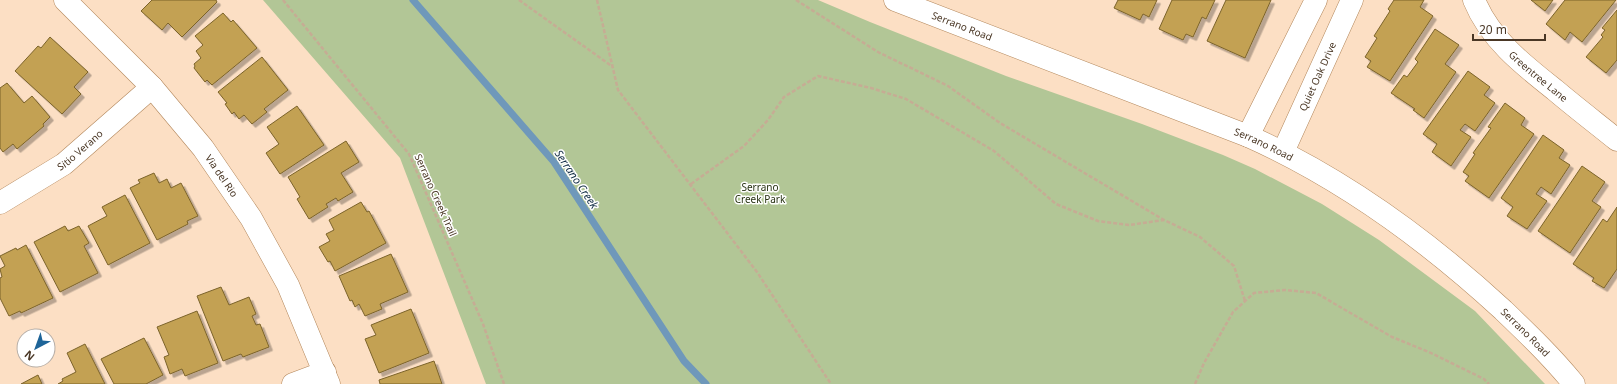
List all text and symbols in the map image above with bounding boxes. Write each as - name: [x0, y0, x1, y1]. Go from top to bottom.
- street label: Serrano Road: [930, 8, 994, 44]
- scale bar: [1473, 16, 1545, 42]
- text: 20 m: [1479, 21, 1507, 38]
- street label: Quiet Oak Drive: [1296, 39, 1339, 113]
- street label: Greentree Lane: [1506, 47, 1571, 105]
- street label: Serrano Road: [1232, 124, 1296, 164]
- street label: Sitio Verano: [54, 126, 106, 174]
- water label: Serrano Creek: [552, 146, 603, 212]
- street label: Via del Rio: [202, 152, 241, 200]
- street label: Serrano Creek Trail: [412, 152, 460, 238]
- park label: Serrano Creek Park: [735, 180, 786, 206]
- street label: Serrano Road: [1498, 305, 1553, 360]
- north arrow: [16, 328, 56, 368]
- text: N: [21, 347, 37, 365]

